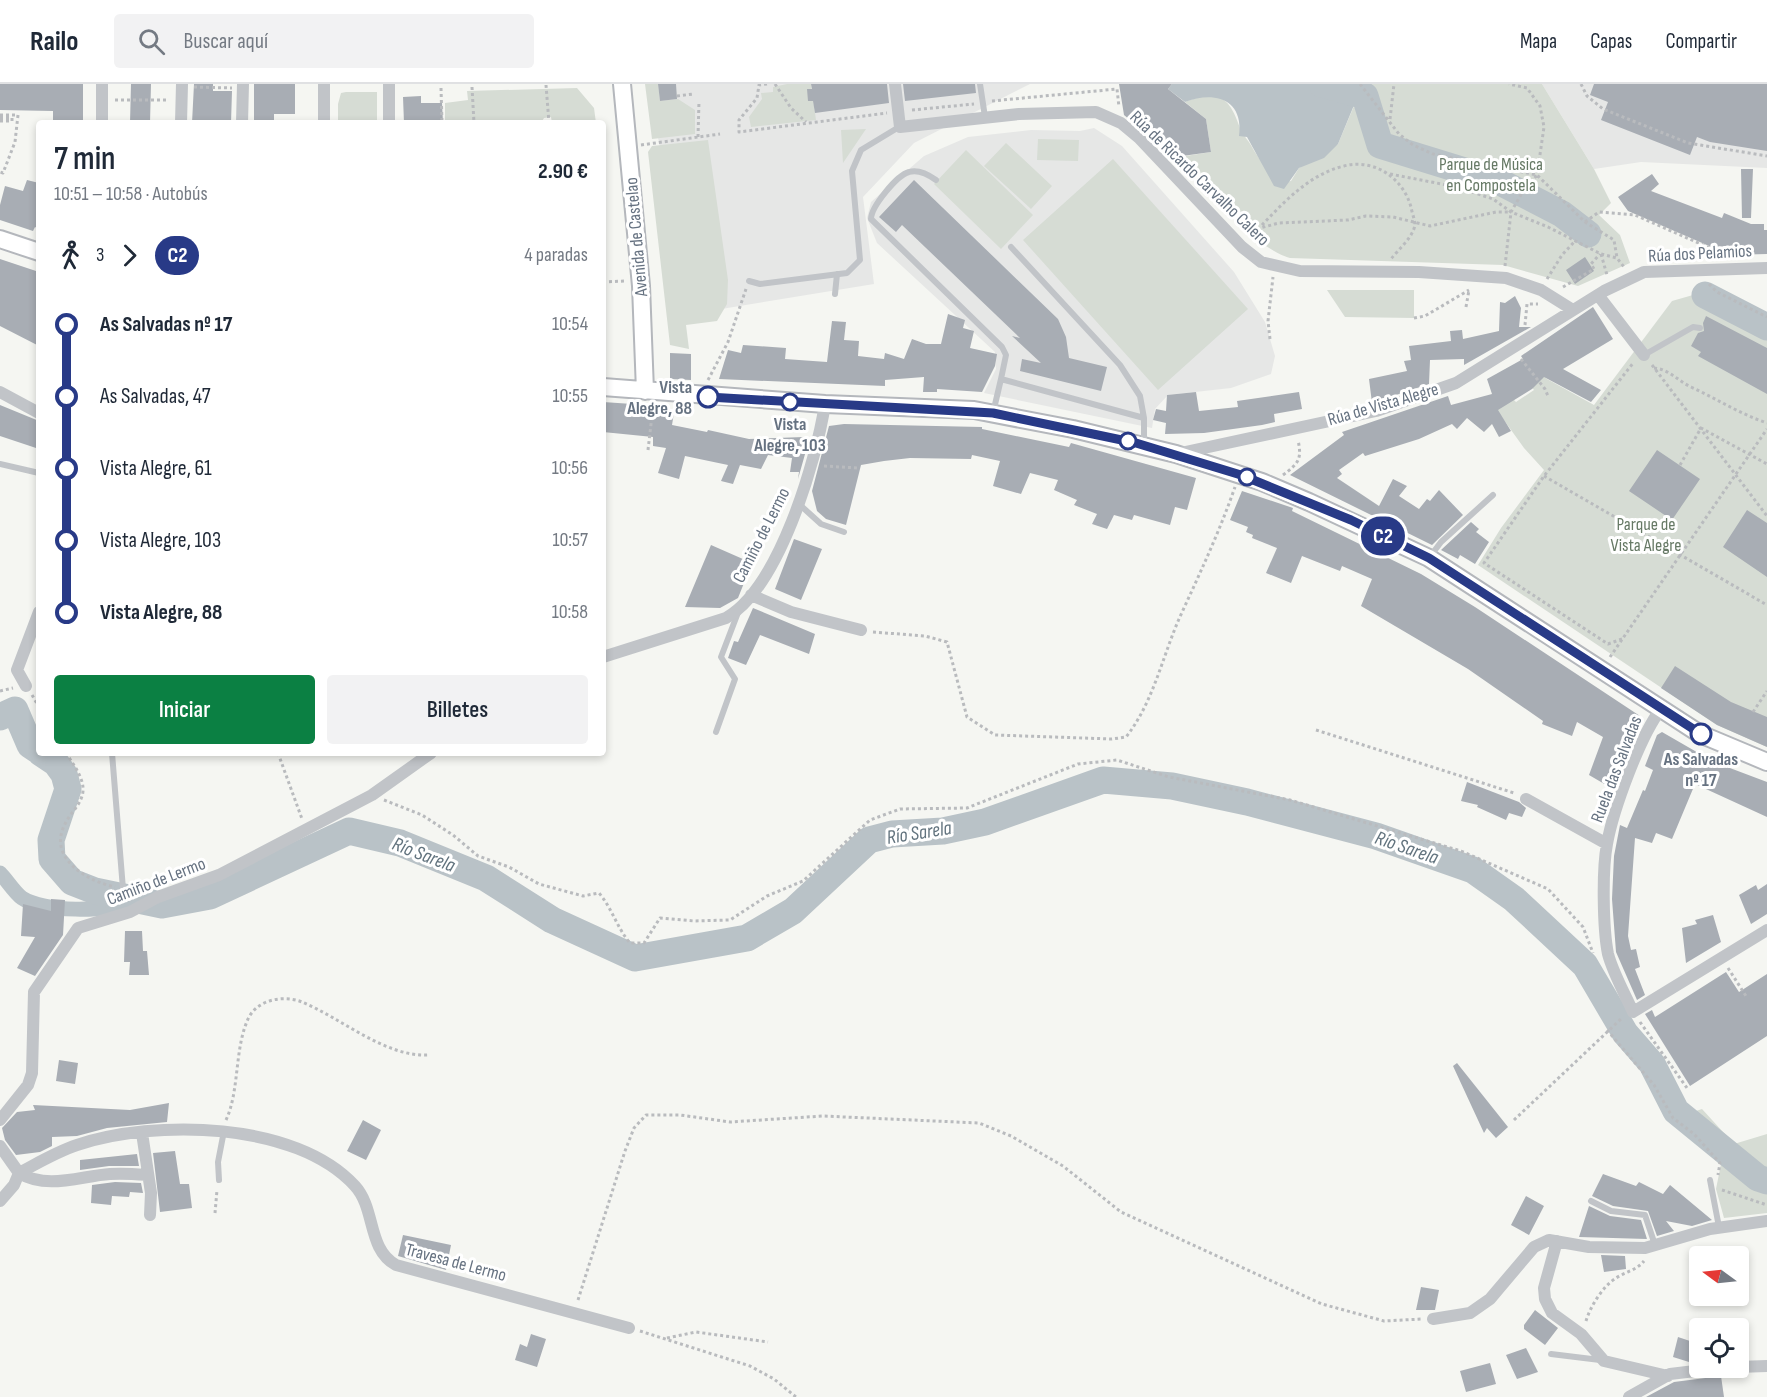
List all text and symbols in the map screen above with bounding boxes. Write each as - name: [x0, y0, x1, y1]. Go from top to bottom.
- search box: [114, 14, 534, 68]
- text: Railo: [30, 25, 78, 58]
- icon: search: [135, 25, 168, 58]
- text: Buscar aquí: [183, 28, 268, 55]
- text: Mapa: [1520, 29, 1557, 54]
- text: Capas: [1590, 29, 1632, 54]
- text: Compartir: [1665, 29, 1737, 54]
- street label: Rúa de Ricardo Carvalho Calero: [1126, 106, 1274, 250]
- text: 7 min: [54, 139, 116, 179]
- park label: Parque de Música en Compostela: [1439, 154, 1543, 196]
- text: 2.90 €: [538, 158, 588, 185]
- street label: Avenida de Castelao: [621, 176, 652, 298]
- text: 10:51 – 10:58 · Autobús: [54, 182, 208, 206]
- icon: walk: [54, 239, 87, 272]
- icon: forward: [113, 239, 146, 272]
- street label: Rúa dos Pelamios: [1648, 240, 1752, 267]
- text: 3: [96, 243, 104, 267]
- text: C2: [167, 243, 187, 268]
- text: 4 paradas: [524, 243, 588, 267]
- text: As Salvadas nº 17: [100, 311, 232, 338]
- text: 10:54: [552, 312, 588, 336]
- place label: Vista Alegre, 88: [626, 377, 692, 419]
- street label: Rúa de Vista Alegre: [1325, 379, 1441, 430]
- text: As Salvadas, 47: [100, 383, 211, 410]
- text: 10:55: [553, 384, 588, 408]
- marker: Vista Alegre, 88: [697, 386, 719, 408]
- marker: Vista Alegre, 103: [781, 393, 799, 411]
- place label: Vista Alegre, 103: [753, 414, 826, 456]
- unlabelled marker: [1119, 432, 1137, 450]
- text: Vista Alegre, 61: [100, 455, 212, 482]
- text: 10:56: [552, 456, 588, 480]
- unlabelled marker: [1238, 468, 1256, 486]
- street label: Camiño de Lermo: [729, 484, 794, 586]
- park label: Parque de Vista Alegre: [1611, 514, 1681, 556]
- line badge: C2: [1356, 516, 1410, 556]
- text: C2: [1373, 524, 1393, 549]
- text: Vista Alegre, 103: [100, 527, 221, 554]
- text: 10:57: [553, 528, 588, 552]
- text: Vista Alegre, 88: [100, 599, 223, 626]
- text: 10:58: [552, 600, 588, 624]
- button: Iniciar: [54, 675, 315, 744]
- button: Billetes: [327, 675, 588, 744]
- street label: Ruela das Salvadas: [1587, 713, 1646, 825]
- marker: As Salvadas nº 17: [1690, 723, 1712, 745]
- place label: As Salvadas nº 17: [1663, 749, 1738, 791]
- water label: Río Sarela: [885, 816, 953, 850]
- water label: Río Sarela: [1372, 826, 1441, 870]
- water label: Río Sarela: [389, 832, 458, 878]
- street label: Camiño de Lermo: [104, 853, 208, 910]
- street label: Travesa de Lermo: [403, 1239, 509, 1286]
- north arrow: [1689, 1246, 1749, 1306]
- map controls: [1689, 1246, 1749, 1378]
- button: locate: [1689, 1318, 1749, 1378]

